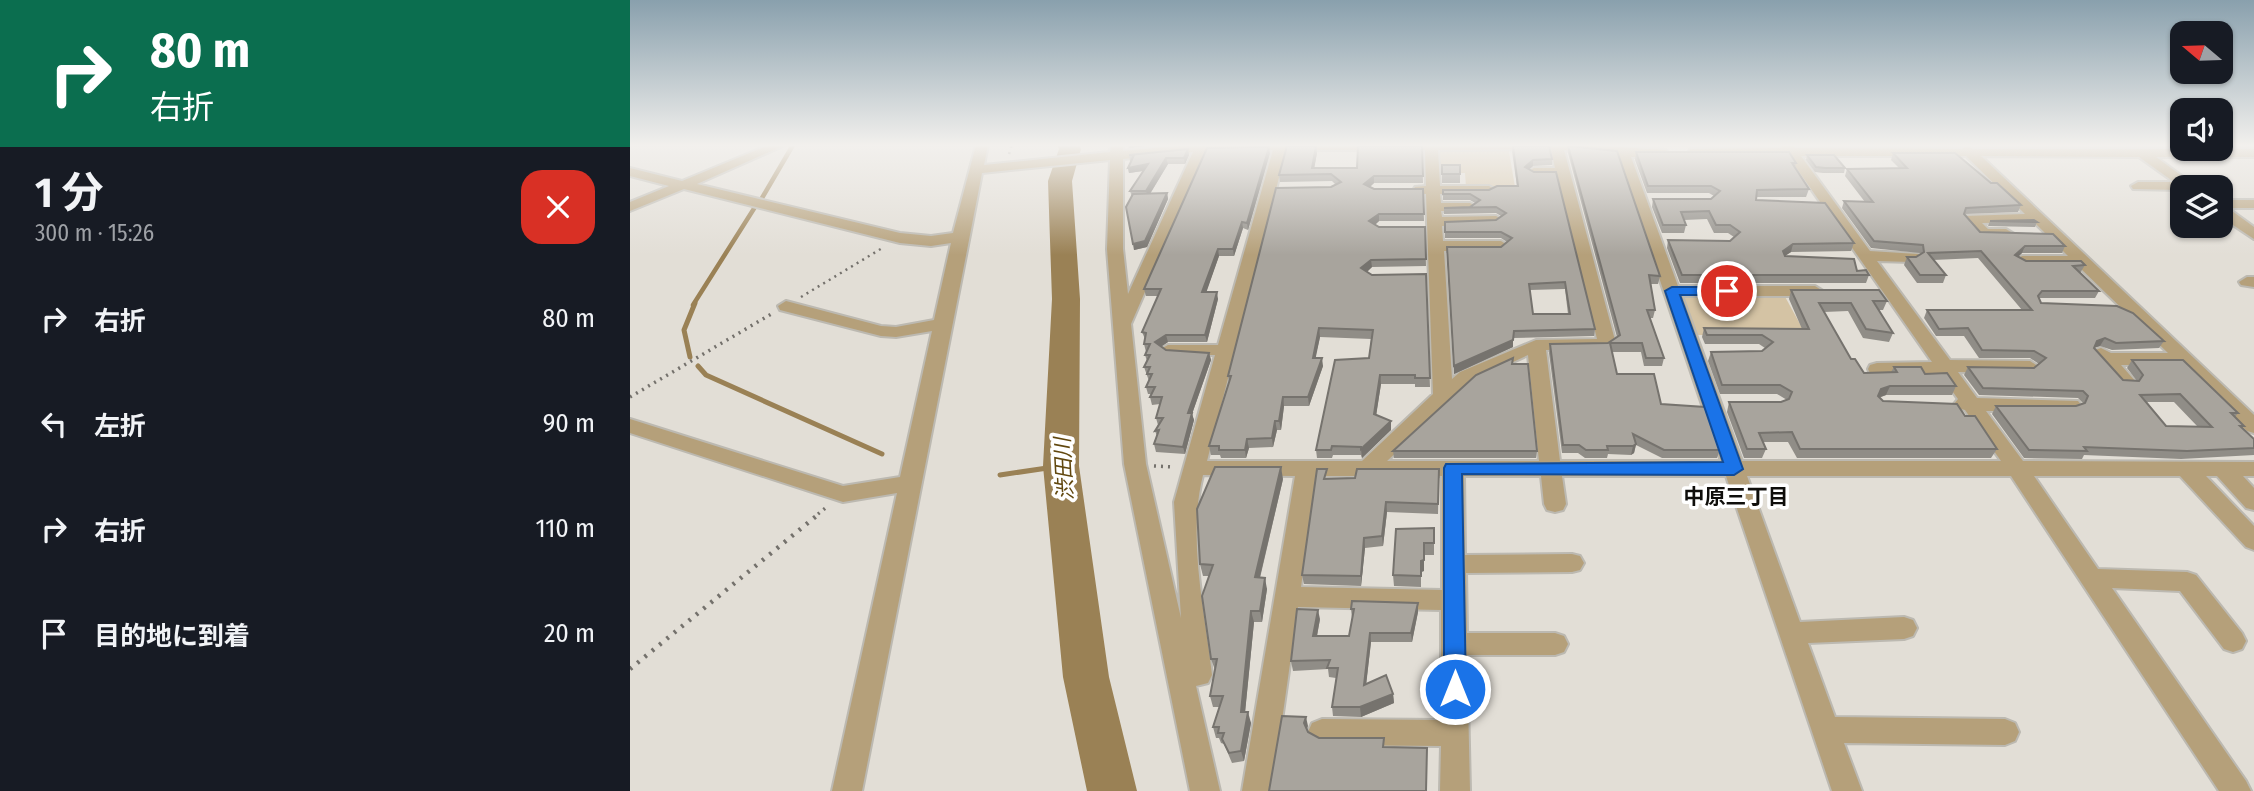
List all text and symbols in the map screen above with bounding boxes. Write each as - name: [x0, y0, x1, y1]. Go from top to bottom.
- text: 80 m: [150, 21, 250, 80]
- north arrow: [2170, 21, 2233, 84]
- map controls: [2170, 21, 2233, 238]
- icon: right: [35, 28, 126, 119]
- text: 右折: [150, 88, 214, 126]
- button: sound: [2170, 98, 2233, 161]
- text: 1 分: [35, 168, 104, 218]
- button: close: [521, 170, 595, 244]
- button: layers: [2170, 175, 2233, 238]
- text: 300 m · 15:26: [35, 219, 154, 247]
- pin: [1697, 261, 1757, 321]
- icon: arrive: [1708, 272, 1746, 310]
- icon: right: [35, 300, 73, 338]
- text: 80 m: [542, 303, 595, 334]
- text: 右折: [94, 306, 146, 337]
- icon: left: [35, 405, 73, 443]
- text: 90 m: [543, 408, 595, 439]
- text: 左折: [94, 411, 146, 442]
- water label: 渋田川: [1049, 435, 1079, 501]
- district label: 中原三丁目: [1684, 484, 1789, 510]
- icon: right: [35, 510, 73, 548]
- text: 110 m: [535, 513, 595, 544]
- text: 右折: [94, 516, 146, 547]
- icon: arrive: [35, 615, 73, 653]
- text: 20 m: [544, 618, 595, 649]
- text: 目的地に到着: [94, 621, 250, 652]
- position arrow: [1418, 652, 1492, 726]

